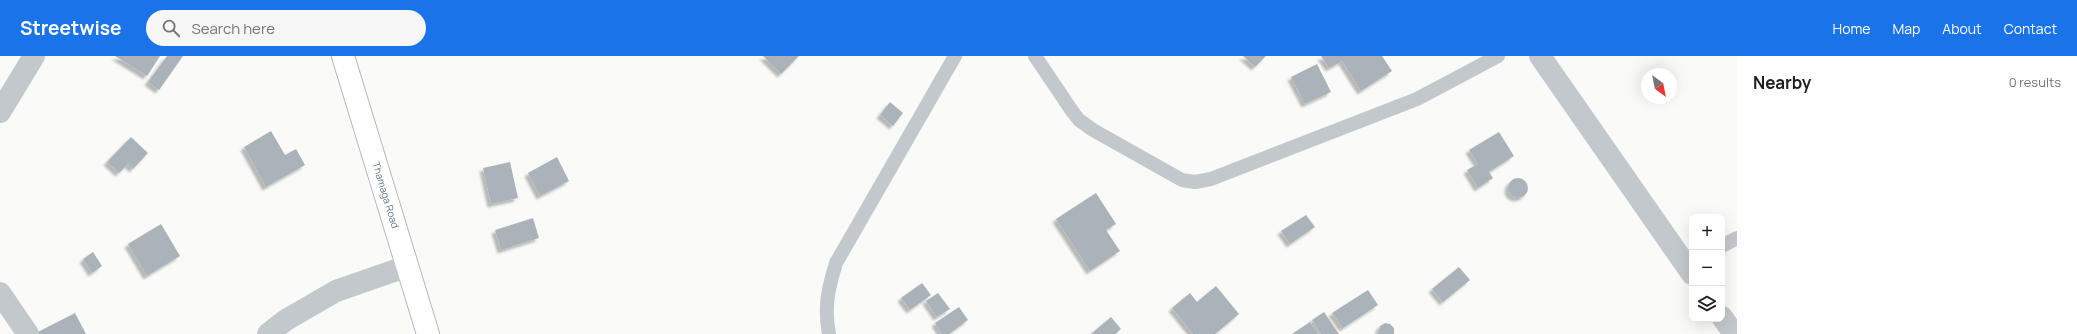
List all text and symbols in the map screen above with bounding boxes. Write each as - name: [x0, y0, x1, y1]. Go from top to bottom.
- search box: [146, 10, 426, 46]
- text: Streetwise: [20, 15, 122, 41]
- icon: search: [160, 17, 182, 39]
- text: Search here: [192, 18, 275, 39]
- text: Home: [1833, 19, 1870, 38]
- text: Map: [1892, 19, 1920, 38]
- text: About: [1942, 19, 1982, 38]
- text: Contact: [2004, 19, 2057, 38]
- north arrow: [1641, 68, 1677, 104]
- text: Nearby: [1753, 71, 1811, 94]
- text: 0 results: [2009, 73, 2061, 91]
- street label: Thamaga Road: [369, 160, 403, 230]
- map controls: [1689, 214, 1725, 322]
- button: +: [1689, 214, 1725, 250]
- button: −: [1689, 250, 1725, 286]
- button: layers: [1689, 286, 1725, 322]

